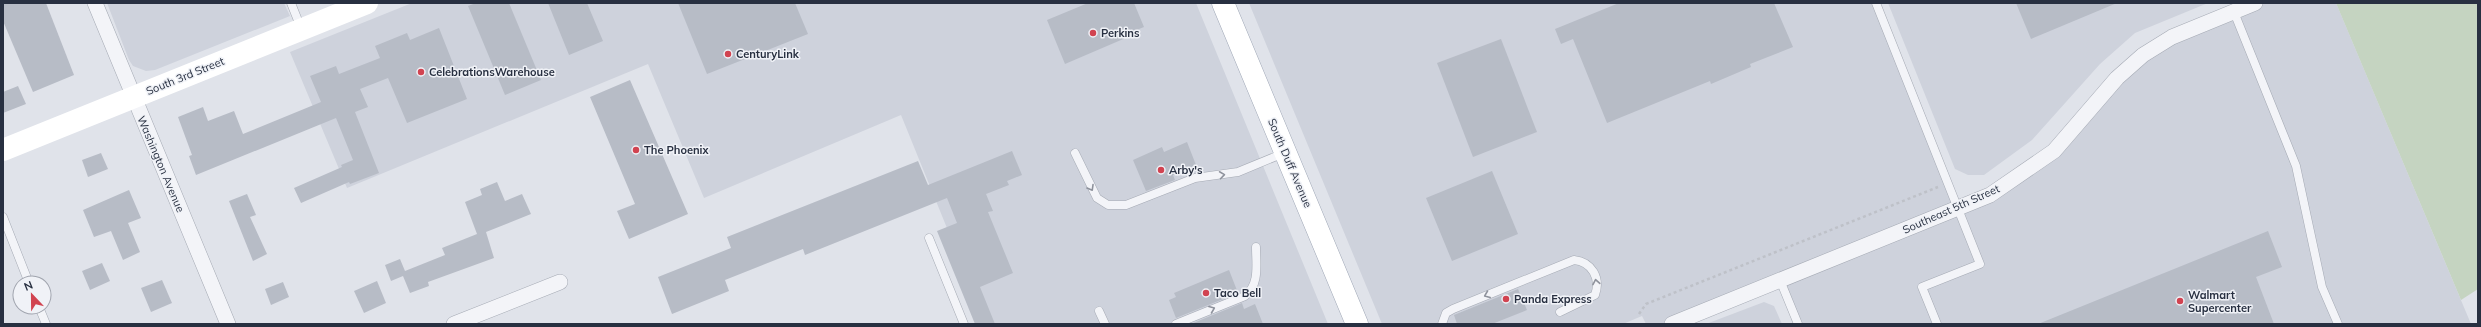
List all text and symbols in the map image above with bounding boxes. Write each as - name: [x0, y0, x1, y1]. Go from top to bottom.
- place label: Perkins: [1101, 26, 1140, 40]
- marker: Perkins: [1088, 28, 1098, 38]
- place label: CenturyLink: [736, 47, 800, 61]
- marker: CenturyLink: [723, 49, 733, 59]
- street label: South 3rd Street: [144, 54, 226, 98]
- place label: CelebrationsWarehouse: [429, 65, 555, 79]
- marker: CelebrationsWarehouse: [416, 67, 426, 77]
- street label: Washington Avenue: [134, 114, 188, 214]
- street label: South Duff Avenue: [1265, 116, 1315, 210]
- place label: The Phoenix: [644, 143, 709, 157]
- marker: The Phoenix: [631, 145, 641, 155]
- place label: Arby's: [1169, 163, 1203, 177]
- marker: Arby's: [1156, 165, 1166, 175]
- one-way arrow: [1219, 171, 1225, 180]
- street label: Southeast 5th Street: [1900, 181, 2002, 237]
- one-way arrow: [1086, 184, 1093, 191]
- north arrow: [12, 275, 52, 315]
- text: N: [22, 278, 35, 294]
- one-way arrow: [1592, 279, 1601, 285]
- place label: Taco Bell: [1214, 286, 1261, 300]
- marker: Taco Bell: [1201, 288, 1211, 298]
- place label: Walmart Supercenter: [2188, 288, 2252, 315]
- one-way arrow: [1483, 291, 1490, 299]
- place label: Panda Express: [1514, 292, 1592, 306]
- marker: Panda Express: [1501, 294, 1511, 304]
- marker: Walmart Supercenter: [2175, 296, 2185, 306]
- one-way arrow: [1208, 306, 1215, 314]

